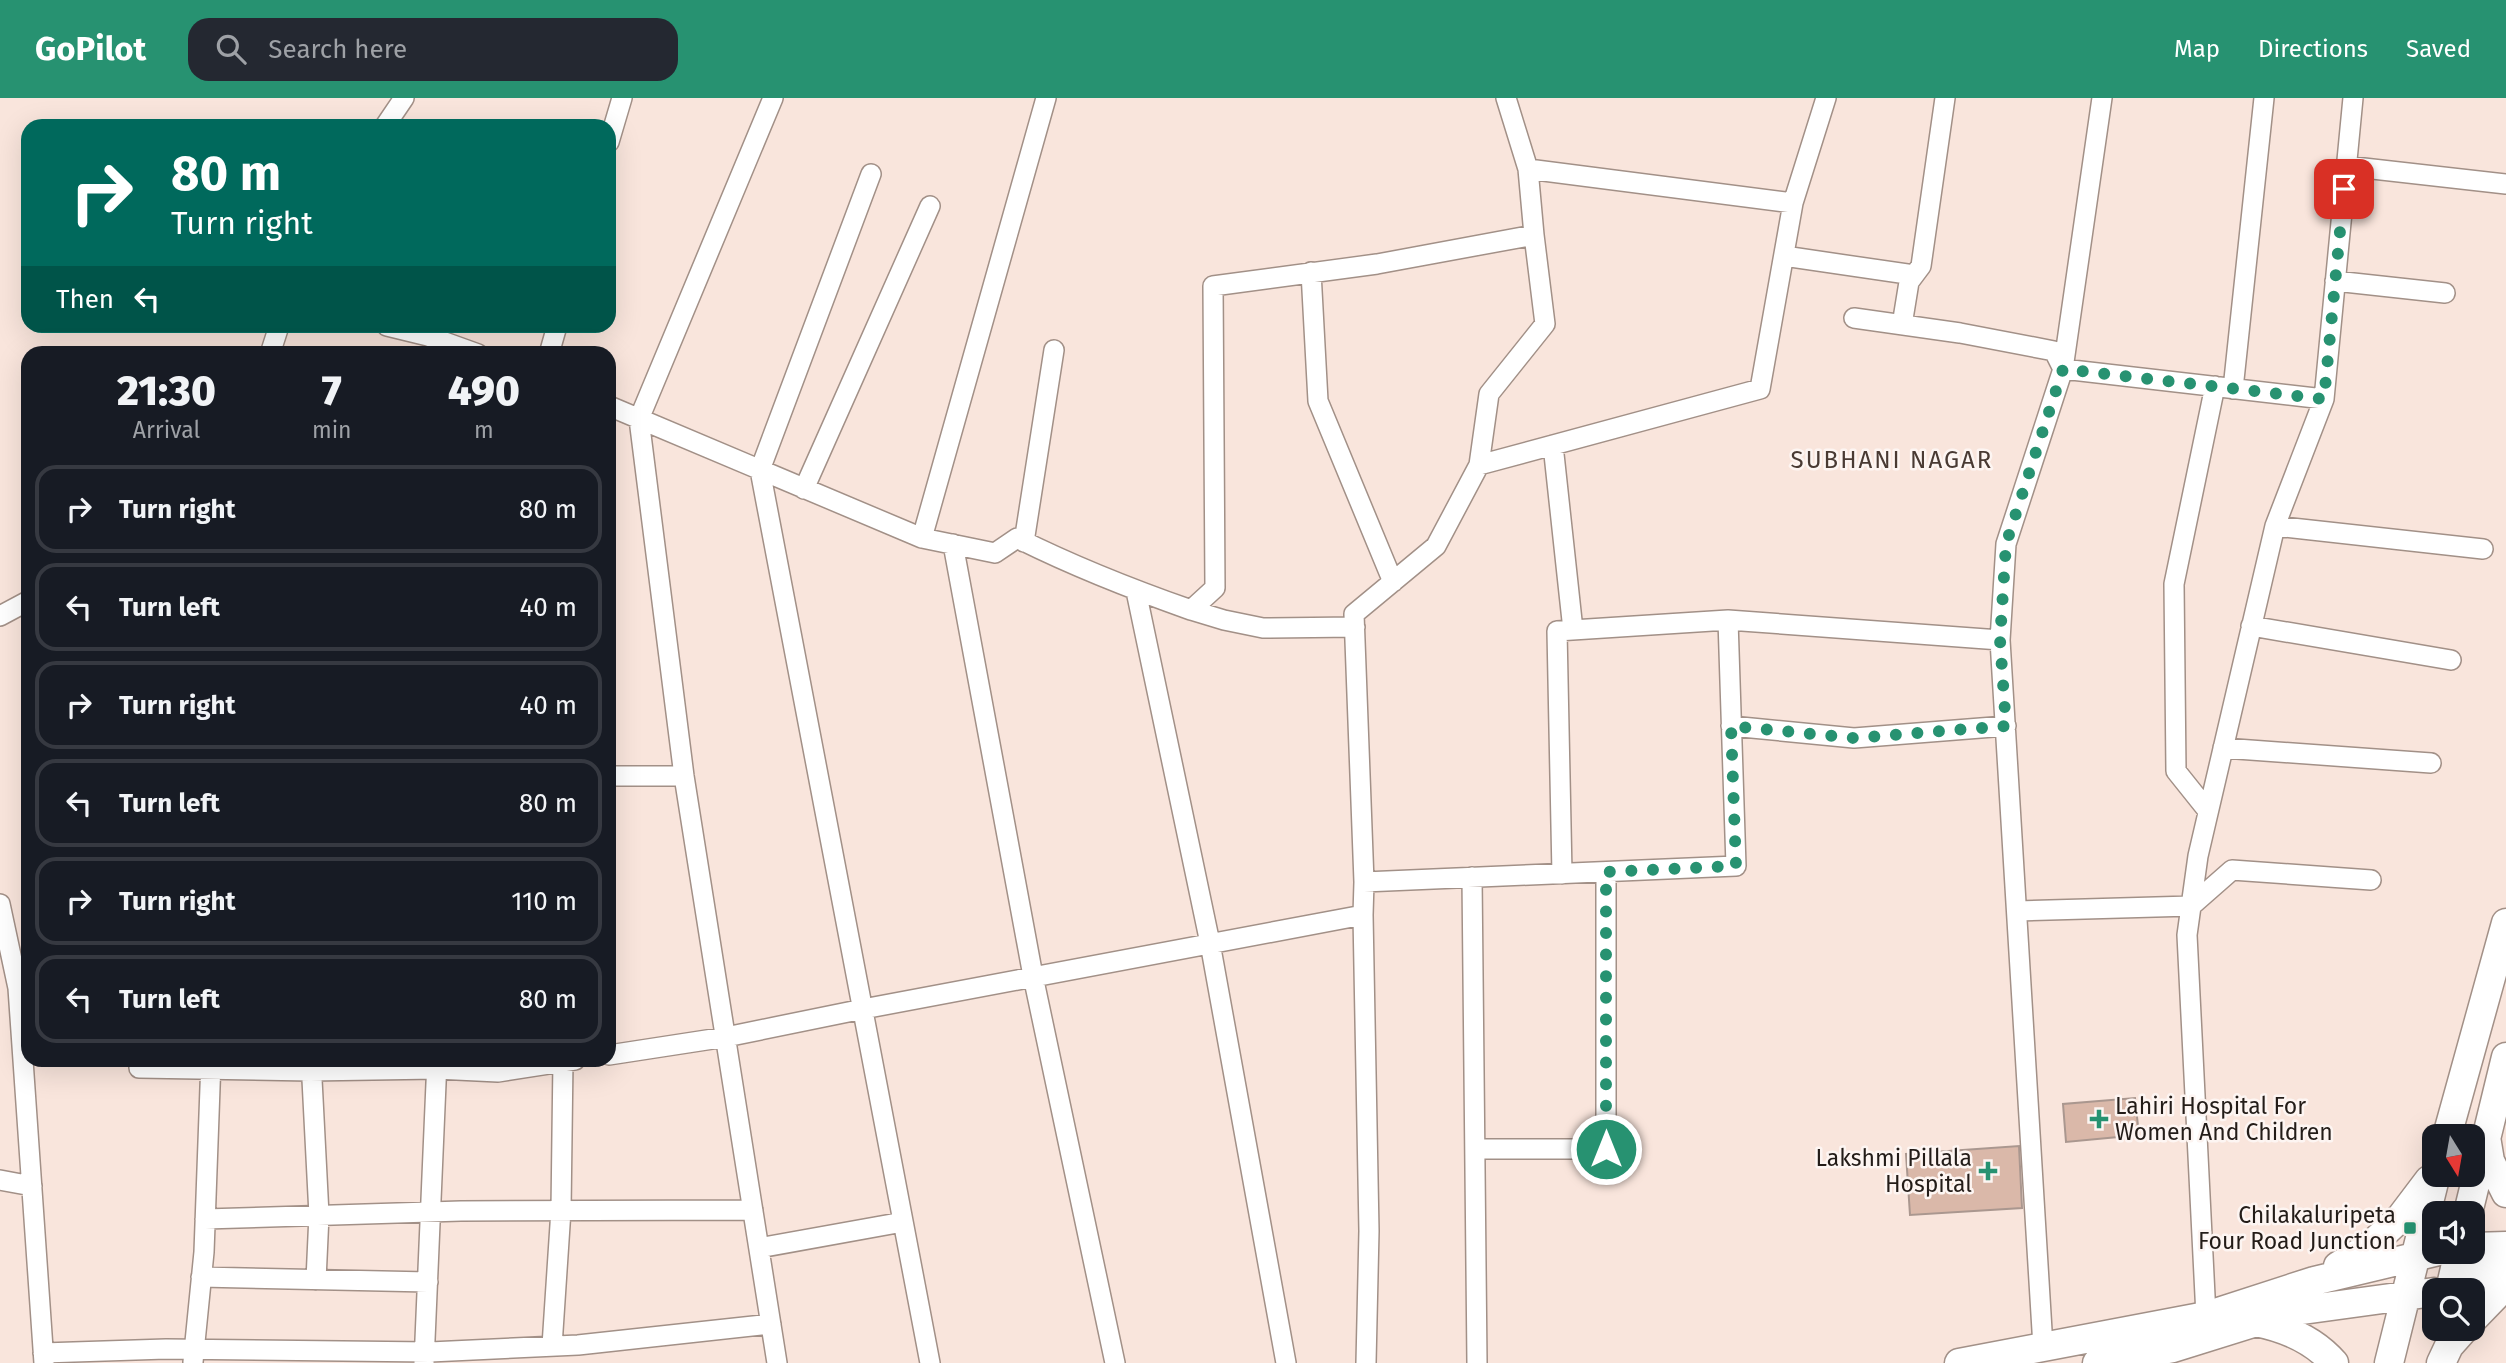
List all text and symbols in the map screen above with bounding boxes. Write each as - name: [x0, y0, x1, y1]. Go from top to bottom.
- search box: [188, 18, 678, 81]
- text: GoPilot: [35, 29, 146, 69]
- icon: search: [212, 30, 250, 68]
- text: Search here: [268, 34, 407, 65]
- text: Map: [2174, 35, 2220, 63]
- text: Directions: [2258, 35, 2368, 63]
- text: Saved: [2406, 35, 2471, 63]
- text: 80 m: [171, 144, 281, 203]
- icon: right: [56, 147, 147, 238]
- pin: [2314, 159, 2374, 219]
- icon: arrive: [2325, 170, 2363, 208]
- text: Turn right: [171, 204, 313, 242]
- icon: left: [128, 280, 166, 318]
- text: Then: [56, 284, 114, 315]
- text: 21:30: [117, 366, 216, 416]
- text: 7: [322, 366, 342, 416]
- text: 490: [448, 366, 520, 416]
- text: Arrival: [133, 416, 200, 444]
- text: min: [312, 416, 352, 444]
- text: m: [474, 416, 494, 444]
- district label: SUBHANI NAGAR: [1791, 446, 1993, 474]
- icon: right: [60, 490, 98, 528]
- text: Turn right: [119, 494, 236, 525]
- text: 80 m: [519, 494, 577, 525]
- icon: left: [60, 588, 98, 626]
- text: Turn left: [119, 592, 220, 623]
- text: 40 m: [519, 592, 577, 623]
- icon: right: [60, 686, 98, 724]
- text: Turn right: [119, 690, 236, 721]
- text: 40 m: [519, 690, 577, 721]
- icon: left: [60, 784, 98, 822]
- text: Turn left: [119, 788, 220, 819]
- text: 80 m: [519, 788, 577, 819]
- icon: right: [60, 882, 98, 920]
- text: Turn right: [119, 886, 236, 917]
- text: 110 m: [511, 886, 577, 917]
- icon: left: [60, 980, 98, 1018]
- text: Turn left: [119, 984, 220, 1015]
- text: 80 m: [519, 984, 577, 1015]
- place label: Lahiri Hospital For Women And Children: [2115, 1092, 2333, 1146]
- marker: Lahiri Hospital For Women And Children: [2089, 1109, 2109, 1129]
- position arrow: [1569, 1112, 1643, 1186]
- north arrow: [2422, 1124, 2485, 1186]
- map controls: [2422, 1124, 2485, 1341]
- place label: Lakshmi Pillala Hospital: [1815, 1144, 1972, 1198]
- marker: Lakshmi Pillala Hospital: [1978, 1161, 1998, 1181]
- place label: Chilakaluripeta Four Road Junction: [2198, 1201, 2396, 1255]
- button: sound: [2422, 1201, 2485, 1264]
- marker: Chilakaluripeta Four Road Junction: [2402, 1220, 2418, 1236]
- button: search: [2422, 1278, 2485, 1341]

